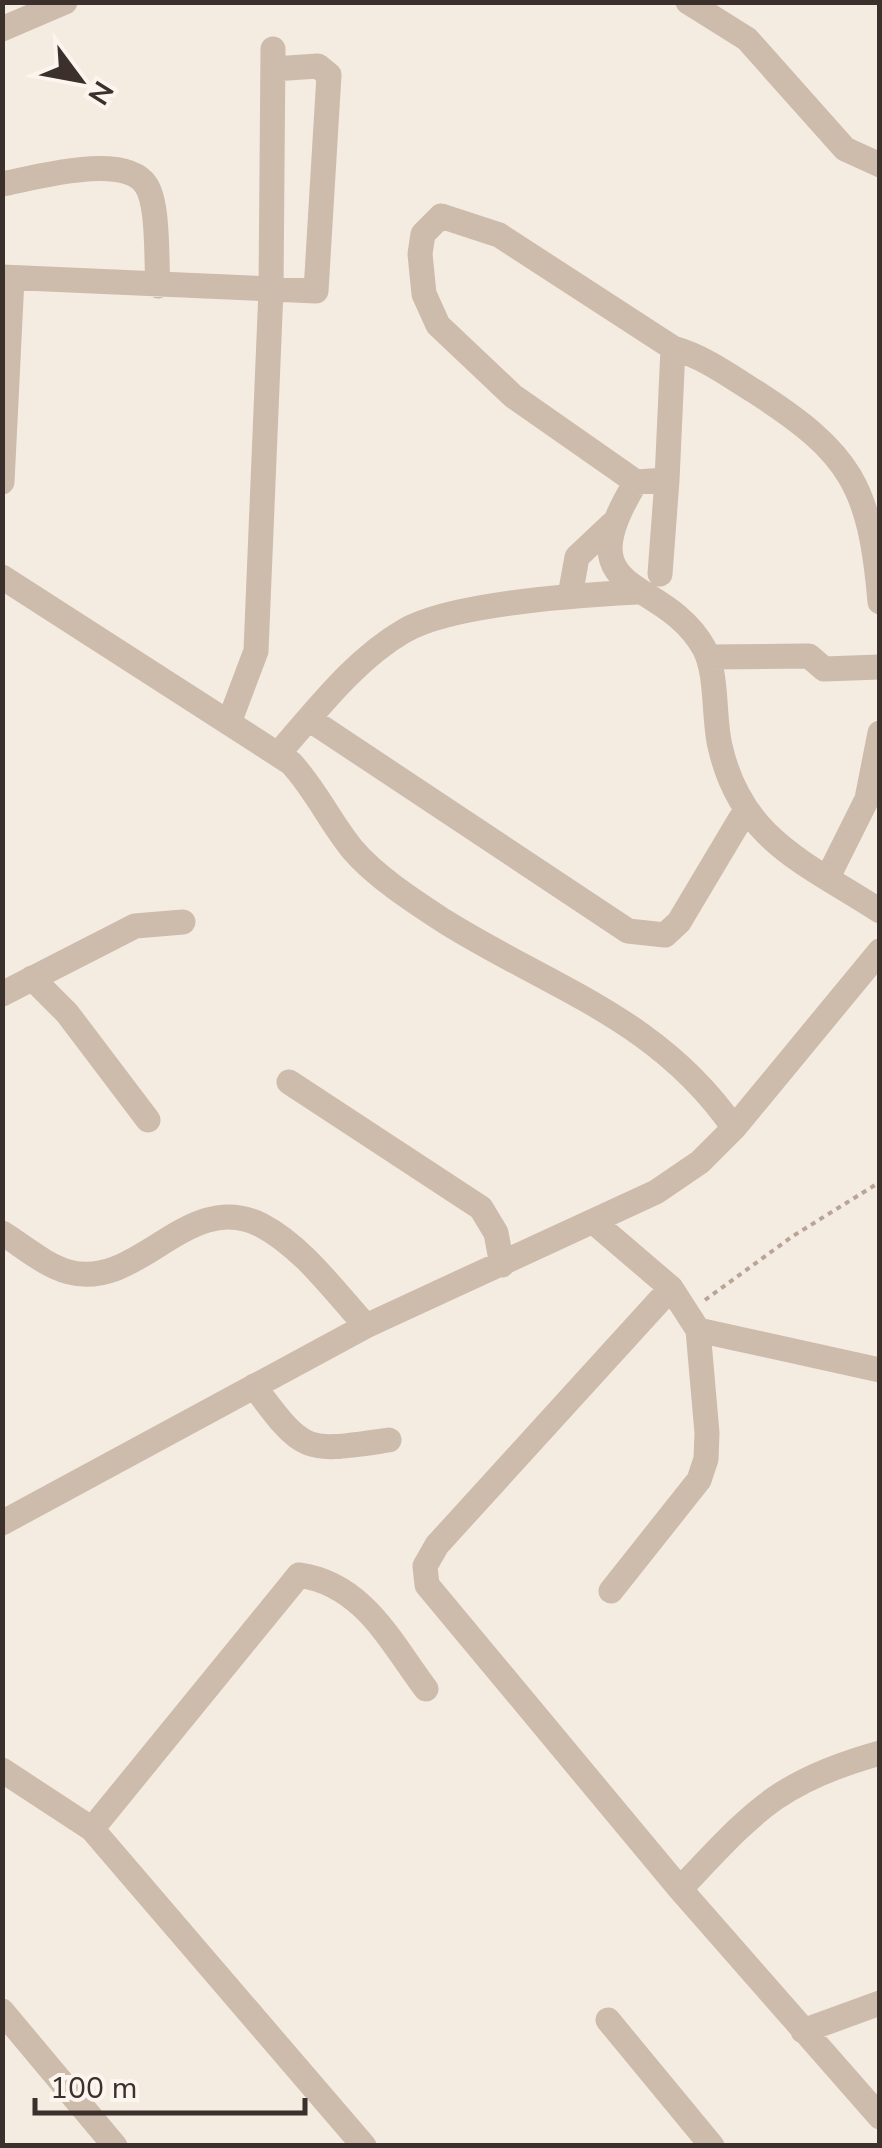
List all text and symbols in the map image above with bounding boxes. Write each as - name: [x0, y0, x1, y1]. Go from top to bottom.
- north arrow: [30, 30, 130, 130]
- text: N: [79, 74, 122, 112]
- scale bar: [35, 2053, 305, 2115]
- text: 100 m: [50, 2068, 137, 2109]

